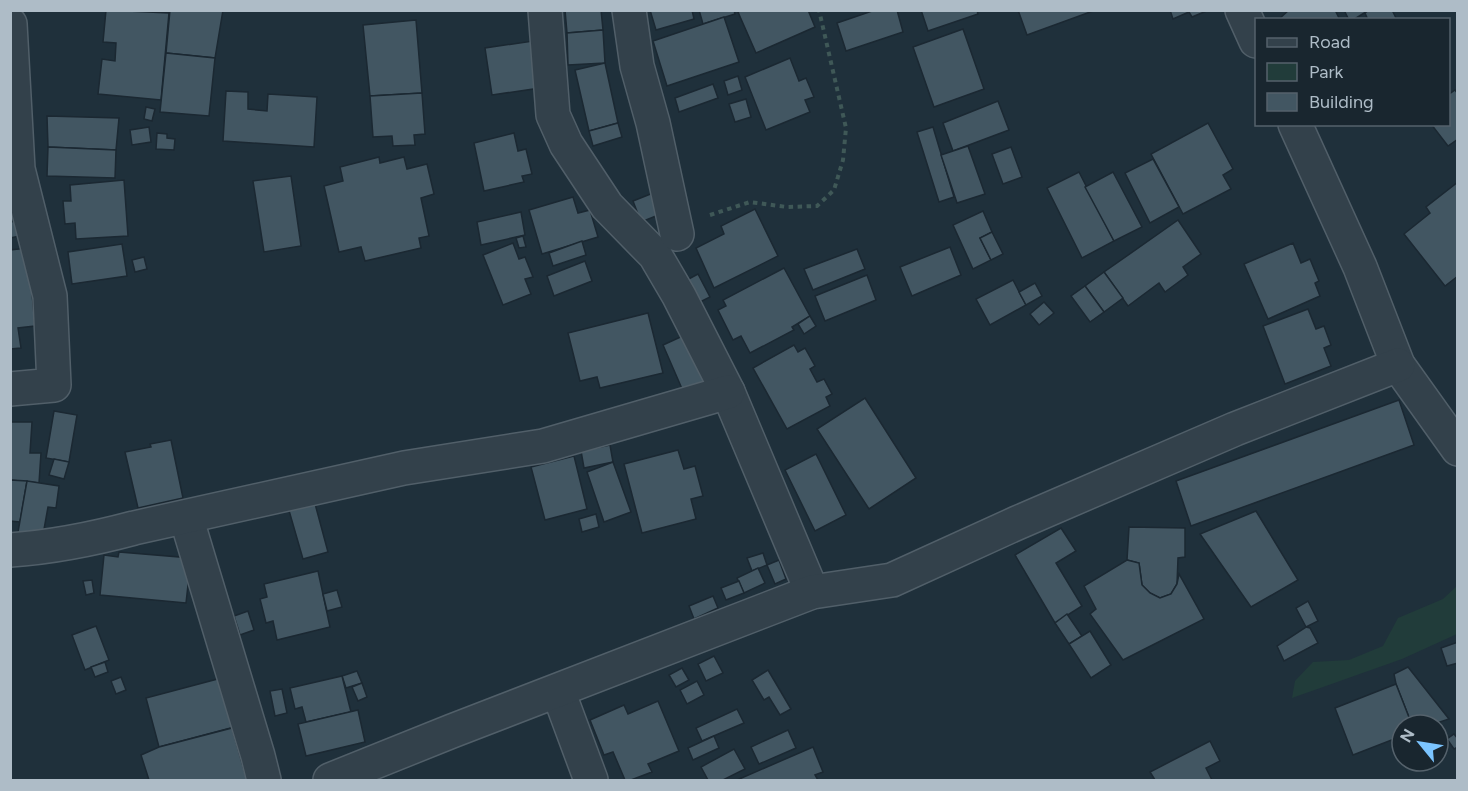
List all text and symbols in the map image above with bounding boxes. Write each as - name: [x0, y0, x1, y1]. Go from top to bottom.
- legend: [1255, 18, 1450, 126]
- text: Road: [1309, 31, 1350, 53]
- text: Park: [1309, 61, 1344, 83]
- text: Building: [1309, 91, 1374, 113]
- north arrow: [1390, 713, 1450, 773]
- text: N: [1396, 726, 1419, 746]

